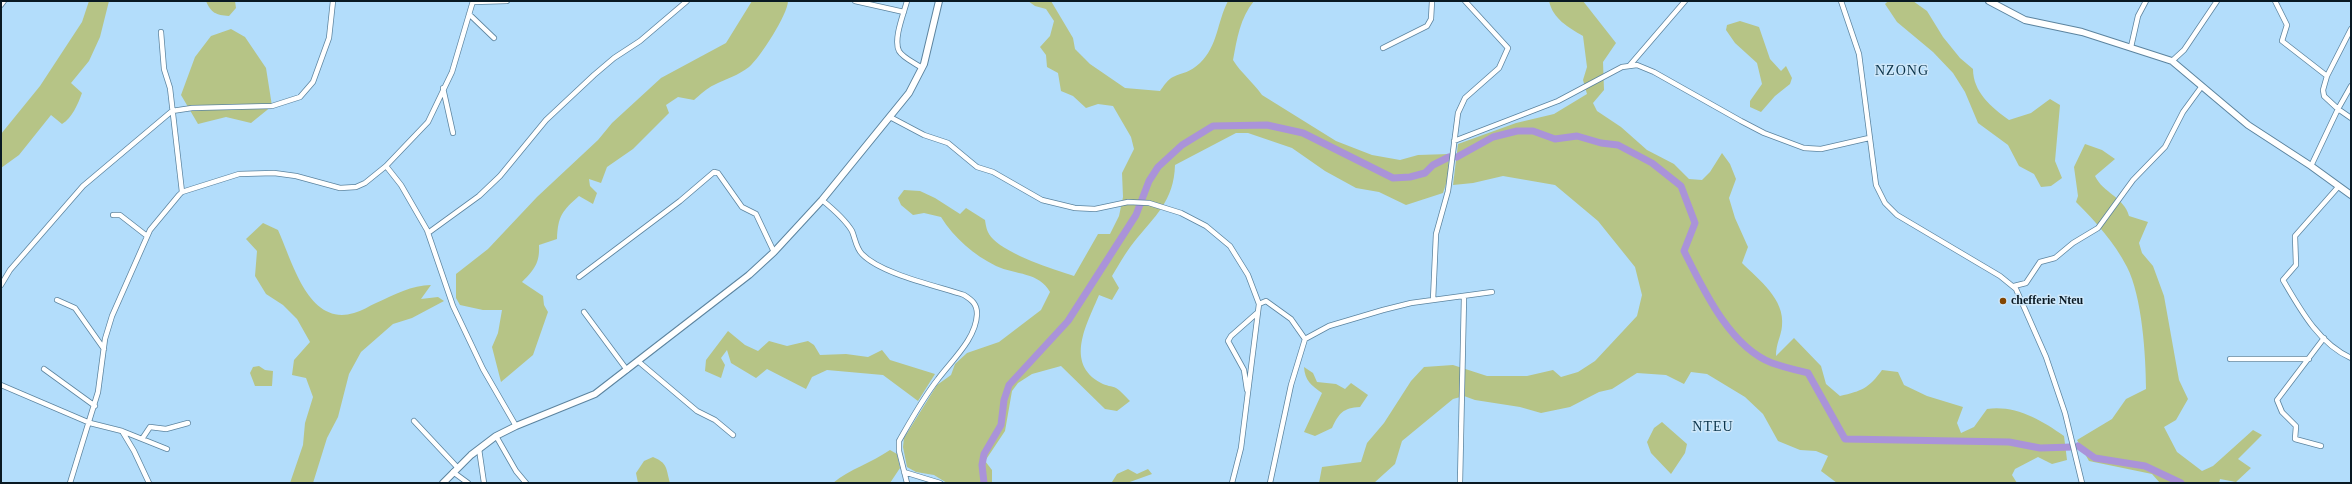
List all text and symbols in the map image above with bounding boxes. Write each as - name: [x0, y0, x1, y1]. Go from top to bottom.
- district label: NZONG: [1875, 63, 1929, 79]
- place label: chefferie Nteu: [2011, 294, 2083, 308]
- marker: chefferie Nteu: [1998, 296, 2008, 306]
- district label: NTEU: [1692, 419, 1734, 435]

